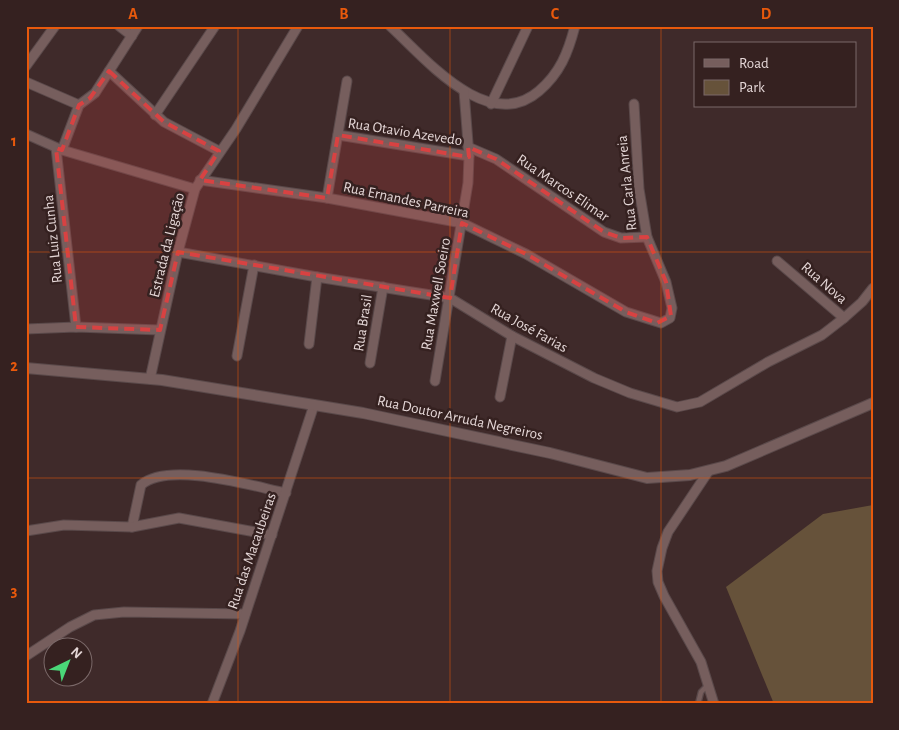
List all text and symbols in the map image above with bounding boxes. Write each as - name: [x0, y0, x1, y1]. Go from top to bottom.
- text: A: [128, 6, 138, 22]
- text: B: [339, 6, 349, 22]
- text: C: [551, 6, 560, 22]
- text: D: [761, 6, 772, 22]
- legend: [694, 42, 856, 108]
- text: Road: [739, 56, 769, 71]
- text: Park: [739, 80, 765, 95]
- street label: Rua Otavio Azevedo: [347, 116, 463, 148]
- text: 1: [11, 133, 17, 149]
- street label: Rua Carla Anreia: [615, 134, 639, 232]
- street label: Rua Marcos Elimar: [514, 152, 612, 224]
- street label: Rua Ernandes Parreira: [342, 179, 470, 221]
- street label: Estrada da Ligação: [147, 191, 187, 299]
- street label: Rua Luiz Cunha: [41, 194, 65, 284]
- street label: Rua Maxwell Soeiro: [419, 237, 453, 351]
- street label: Rua Nova: [798, 259, 850, 307]
- street label: Rua Brasil: [351, 293, 375, 353]
- street label: Rua José Farias: [488, 301, 570, 355]
- text: 2: [10, 358, 18, 374]
- street label: Rua Doutor Arruda Negreiros: [376, 393, 544, 443]
- street label: Rua das Macaubeiras: [225, 491, 279, 611]
- text: 3: [11, 583, 18, 599]
- north arrow: [42, 638, 92, 688]
- text: N: [68, 645, 85, 662]

